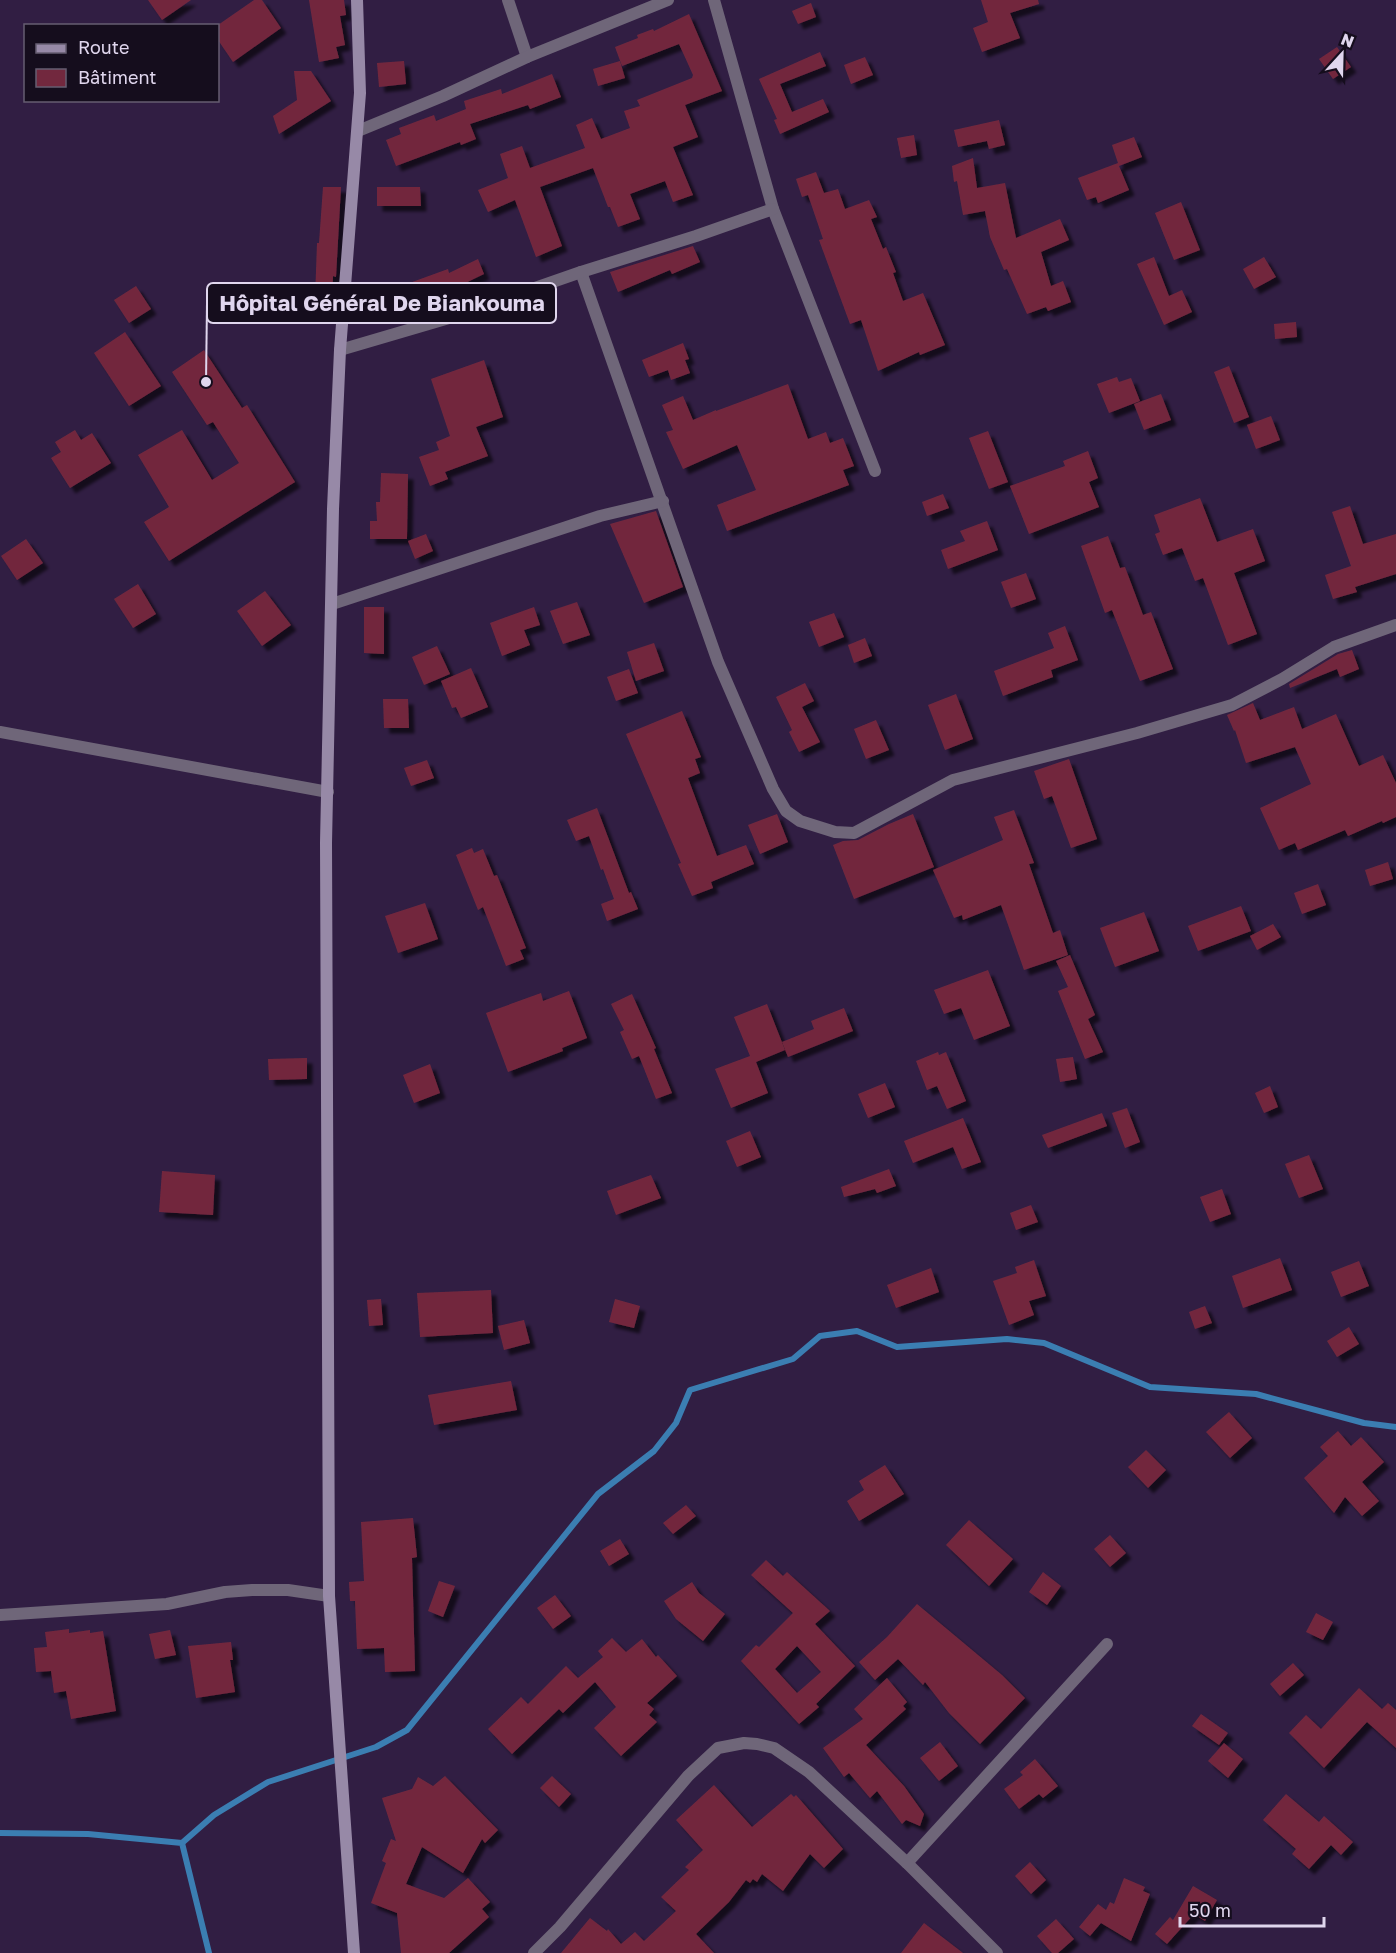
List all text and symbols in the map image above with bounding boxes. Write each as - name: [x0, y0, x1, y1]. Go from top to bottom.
- legend: [24, 24, 219, 102]
- north arrow: [1312, 24, 1372, 84]
- text: N: [1338, 29, 1357, 52]
- text: Route: [78, 36, 129, 58]
- text: Bâtiment: [78, 66, 157, 88]
- callout: Hôpital Général De Biankouma: [207, 283, 556, 323]
- text: Hôpital Général De Biankouma: [219, 289, 545, 316]
- scale bar: [1180, 1890, 1324, 1928]
- text: 50 m: [1189, 1899, 1231, 1921]

